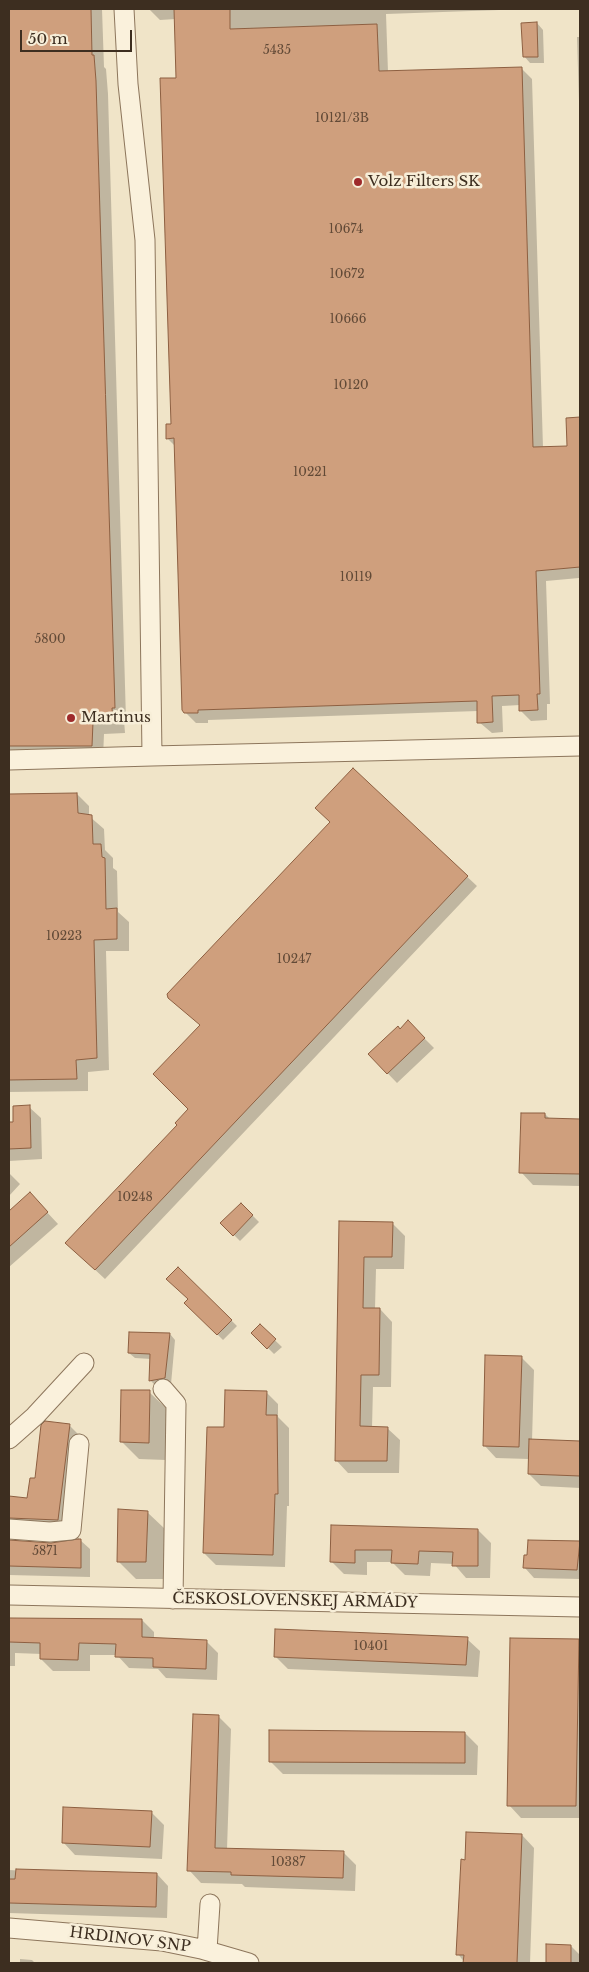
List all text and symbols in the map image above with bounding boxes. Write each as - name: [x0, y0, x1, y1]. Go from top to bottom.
- scale bar: [22, 20, 135, 52]
- text: 50 m: [28, 29, 68, 48]
- house number: 5435: [263, 44, 291, 58]
- house number: 10121/3B: [315, 112, 369, 126]
- place label: Volz Filters SK: [368, 173, 480, 191]
- marker: Volz Filters SK: [352, 176, 364, 188]
- house number: 10674: [329, 223, 363, 237]
- house number: 10672: [329, 268, 365, 282]
- house number: 10666: [329, 313, 367, 327]
- house number: 10120: [333, 379, 369, 393]
- house number: 10221: [293, 466, 327, 480]
- house number: 10119: [340, 571, 372, 585]
- house number: 5800: [34, 633, 66, 647]
- place label: Martinus: [81, 709, 151, 727]
- marker: Martinus: [65, 712, 77, 724]
- house number: 10223: [46, 930, 82, 944]
- house number: 10247: [277, 953, 311, 967]
- house number: 10248: [117, 1191, 153, 1205]
- house number: 5871: [32, 1545, 58, 1559]
- street label: ČESKOSLOVENSKEJ ARMÁDY: [172, 1590, 418, 1612]
- house number: 10401: [354, 1640, 388, 1654]
- house number: 10387: [271, 1856, 305, 1870]
- street label: HRDINOV SNP: [69, 1924, 191, 1956]

